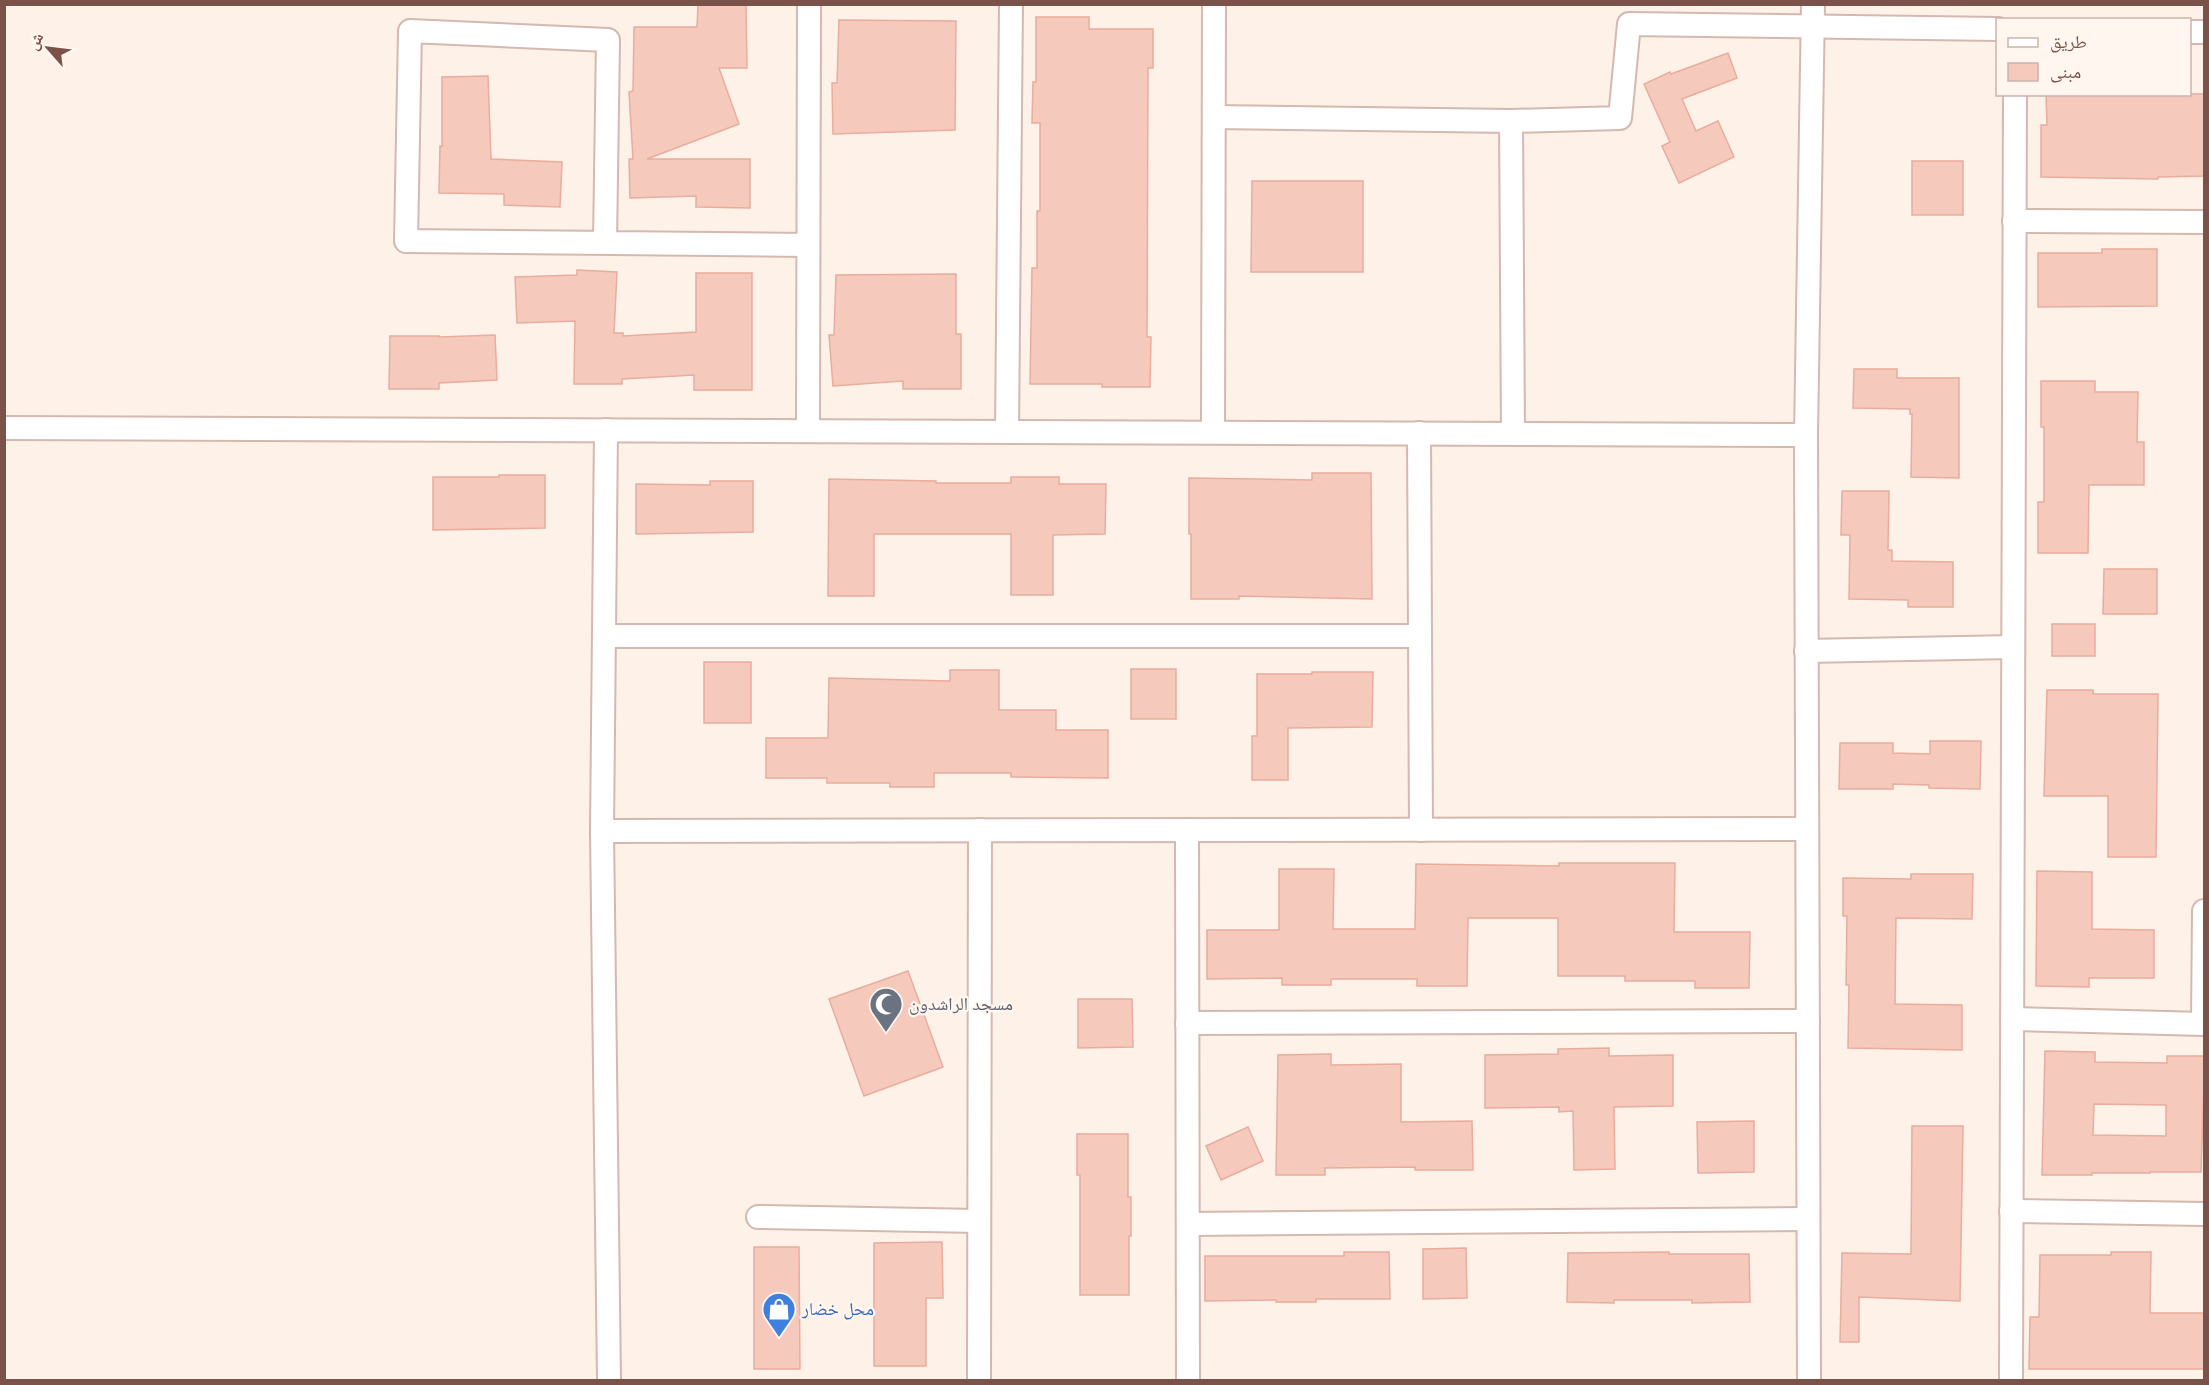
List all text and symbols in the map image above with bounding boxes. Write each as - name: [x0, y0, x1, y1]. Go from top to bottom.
- north arrow: [18, 18, 78, 78]
- legend: [1996, 18, 2191, 96]
- text: ش: [23, 29, 48, 53]
- text: طريق: [2050, 31, 2087, 53]
- text: مبنى: [2050, 61, 2081, 83]
- mosque icon: مسجد الراشدون: [868, 986, 904, 1033]
- place label: مسجد الراشدون: [909, 993, 1013, 1015]
- shop icon: محل خضار: [761, 1291, 797, 1338]
- place label: محل خضار: [801, 1298, 874, 1320]

